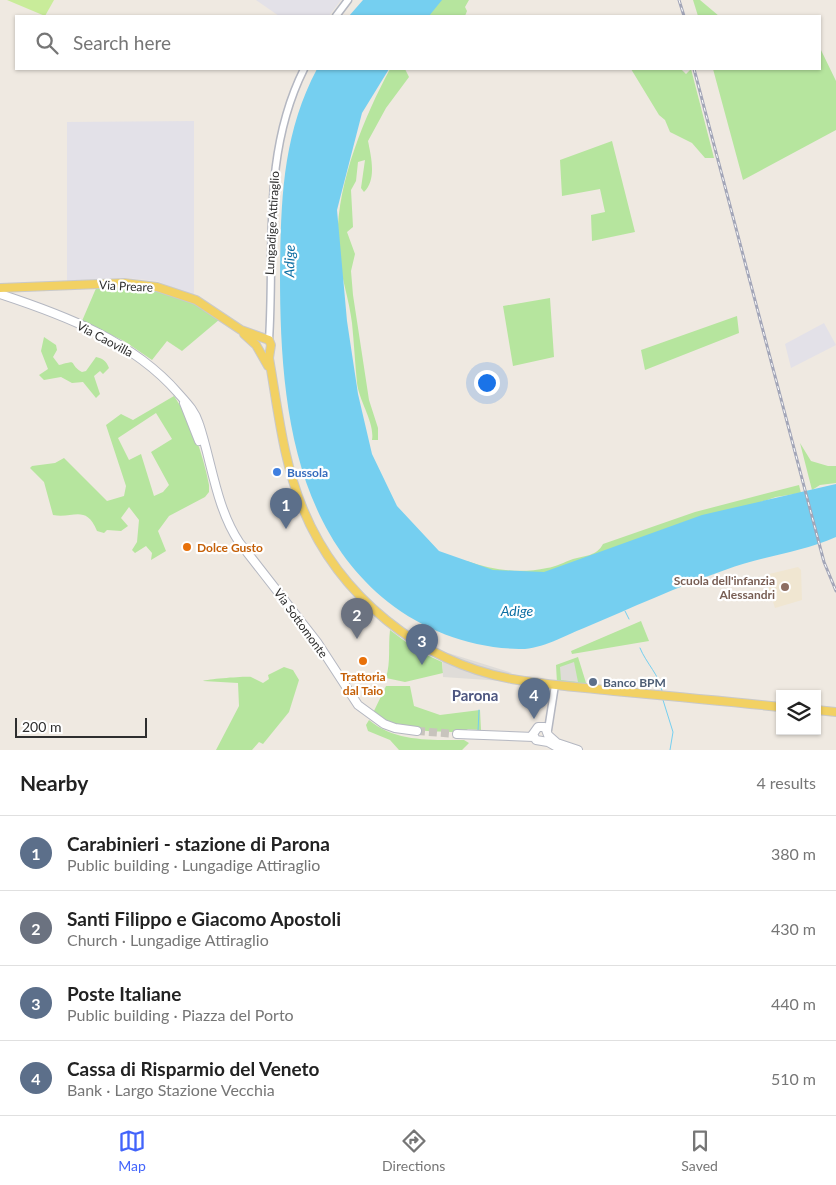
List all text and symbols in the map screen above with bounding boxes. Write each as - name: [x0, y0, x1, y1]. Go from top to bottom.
- search box: [15, 15, 821, 70]
- icon: search: [33, 29, 61, 57]
- text: Search here: [73, 31, 171, 54]
- street label: Lungadige Attiraglio: [262, 170, 282, 275]
- water label: Adige: [280, 244, 298, 278]
- street label: Via Preare: [99, 277, 153, 295]
- street label: Via Caovilla: [74, 318, 136, 360]
- your location: [474, 370, 500, 396]
- place label: Bussola: [287, 465, 328, 480]
- marker: Bussola: [271, 466, 283, 478]
- pin: 1: [270, 488, 302, 529]
- place label: Dolce Gusto: [197, 540, 263, 555]
- marker: Dolce Gusto: [181, 541, 193, 553]
- place label: Scuola dell'infanzia Alessandri: [674, 573, 775, 602]
- marker: Scuola dell'infanzia Alessandri: [779, 581, 791, 593]
- street label: Via Sottomonte: [271, 585, 331, 661]
- pin: 2: [341, 598, 373, 639]
- water label: Adige: [500, 602, 534, 619]
- pin: 3: [406, 624, 438, 665]
- marker: Trattoria dal Taio: [357, 655, 369, 667]
- place label: Trattoria dal Taio: [340, 669, 386, 698]
- place label: Banco BPM: [603, 675, 666, 690]
- marker: Banco BPM: [587, 676, 599, 688]
- pin: 4: [518, 678, 550, 719]
- district label: Parona: [452, 686, 498, 704]
- map controls: [776, 690, 821, 735]
- button: layers: [776, 690, 821, 735]
- scale bar: [15, 715, 148, 738]
- text: 200 m: [22, 718, 61, 735]
- text: Nearby: [20, 770, 88, 795]
- text: 4 results: [756, 773, 816, 792]
- text: Carabinieri - stazione di Parona: [67, 832, 330, 855]
- text: 1: [31, 844, 41, 863]
- text: 380 m: [771, 844, 816, 863]
- text: Public building · Lungadige Attiraglio: [67, 855, 320, 874]
- text: Santi Filippo e Giacomo Apostoli: [67, 907, 341, 930]
- text: 2: [31, 919, 41, 938]
- text: 430 m: [771, 919, 816, 938]
- text: Church · Lungadige Attiraglio: [67, 930, 269, 949]
- text: Poste Italiane: [67, 982, 181, 1005]
- text: 3: [31, 994, 41, 1013]
- text: 440 m: [771, 994, 816, 1013]
- text: Public building · Piazza del Porto: [67, 1005, 294, 1024]
- text: Cassa di Risparmio del Veneto: [67, 1057, 320, 1080]
- text: 4: [31, 1069, 41, 1088]
- text: 510 m: [771, 1069, 816, 1088]
- text: Bank · Largo Stazione Vecchia: [67, 1080, 275, 1099]
- tab: Map: [118, 1127, 146, 1174]
- tab: Directions: [382, 1127, 445, 1174]
- tab: Saved: [681, 1127, 718, 1174]

